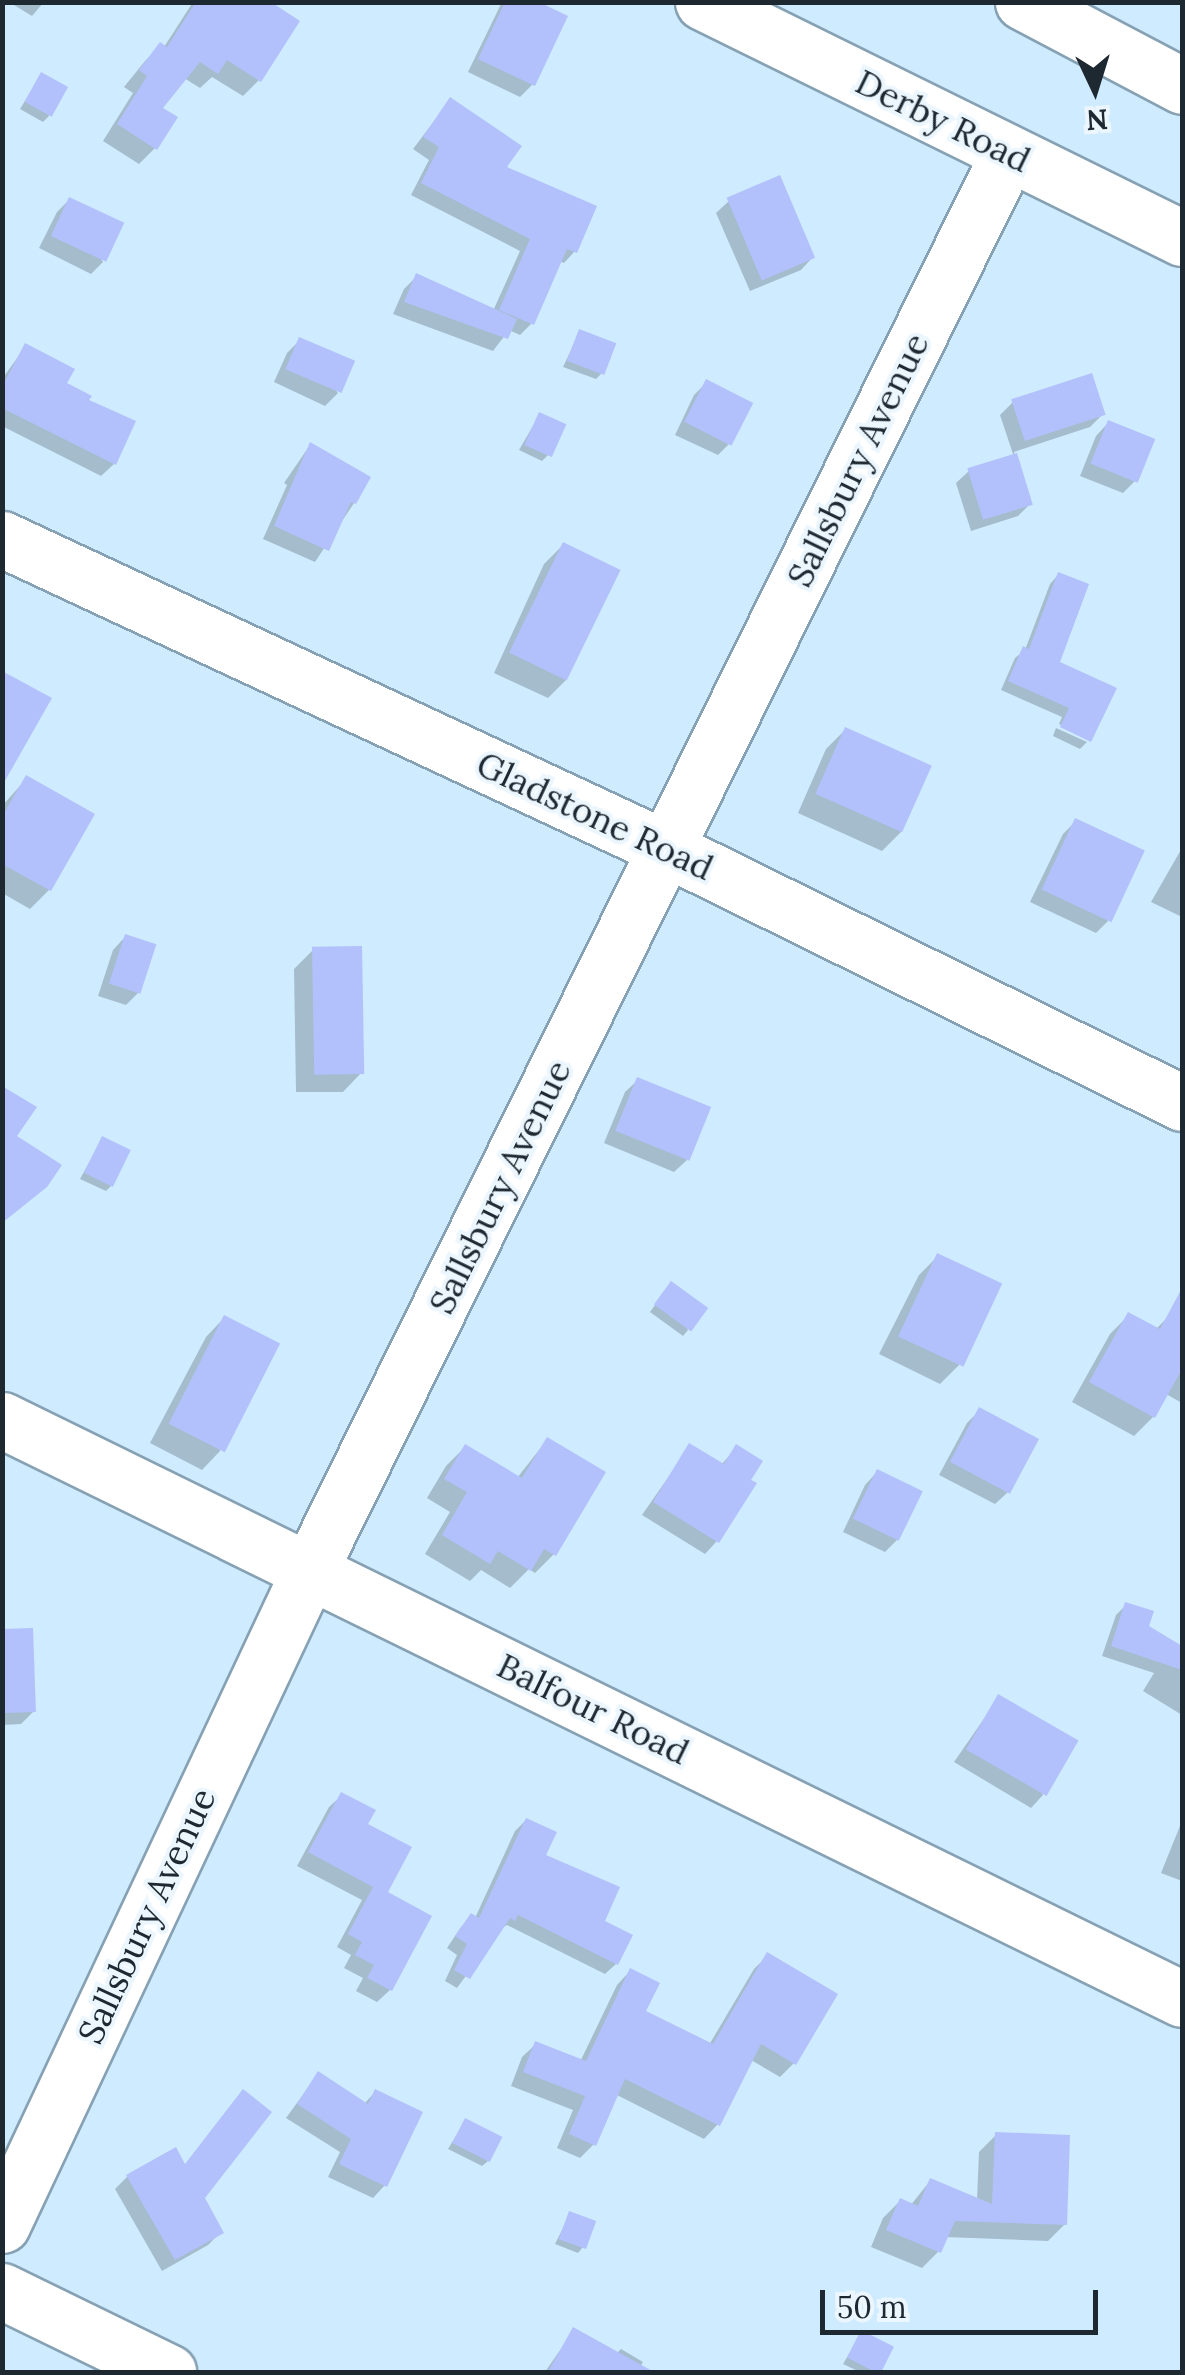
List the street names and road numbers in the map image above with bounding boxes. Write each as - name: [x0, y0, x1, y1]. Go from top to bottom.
- street label: Derby Road: [849, 61, 1037, 181]
- street label: Sallsbury Avenue: [778, 326, 938, 594]
- street label: Gladstone Road: [470, 743, 720, 889]
- street label: Sallsbury Avenue: [420, 1053, 580, 1321]
- street label: Balfour Road: [490, 1645, 696, 1773]
- street label: Sallsbury Avenue: [70, 1782, 224, 2050]

